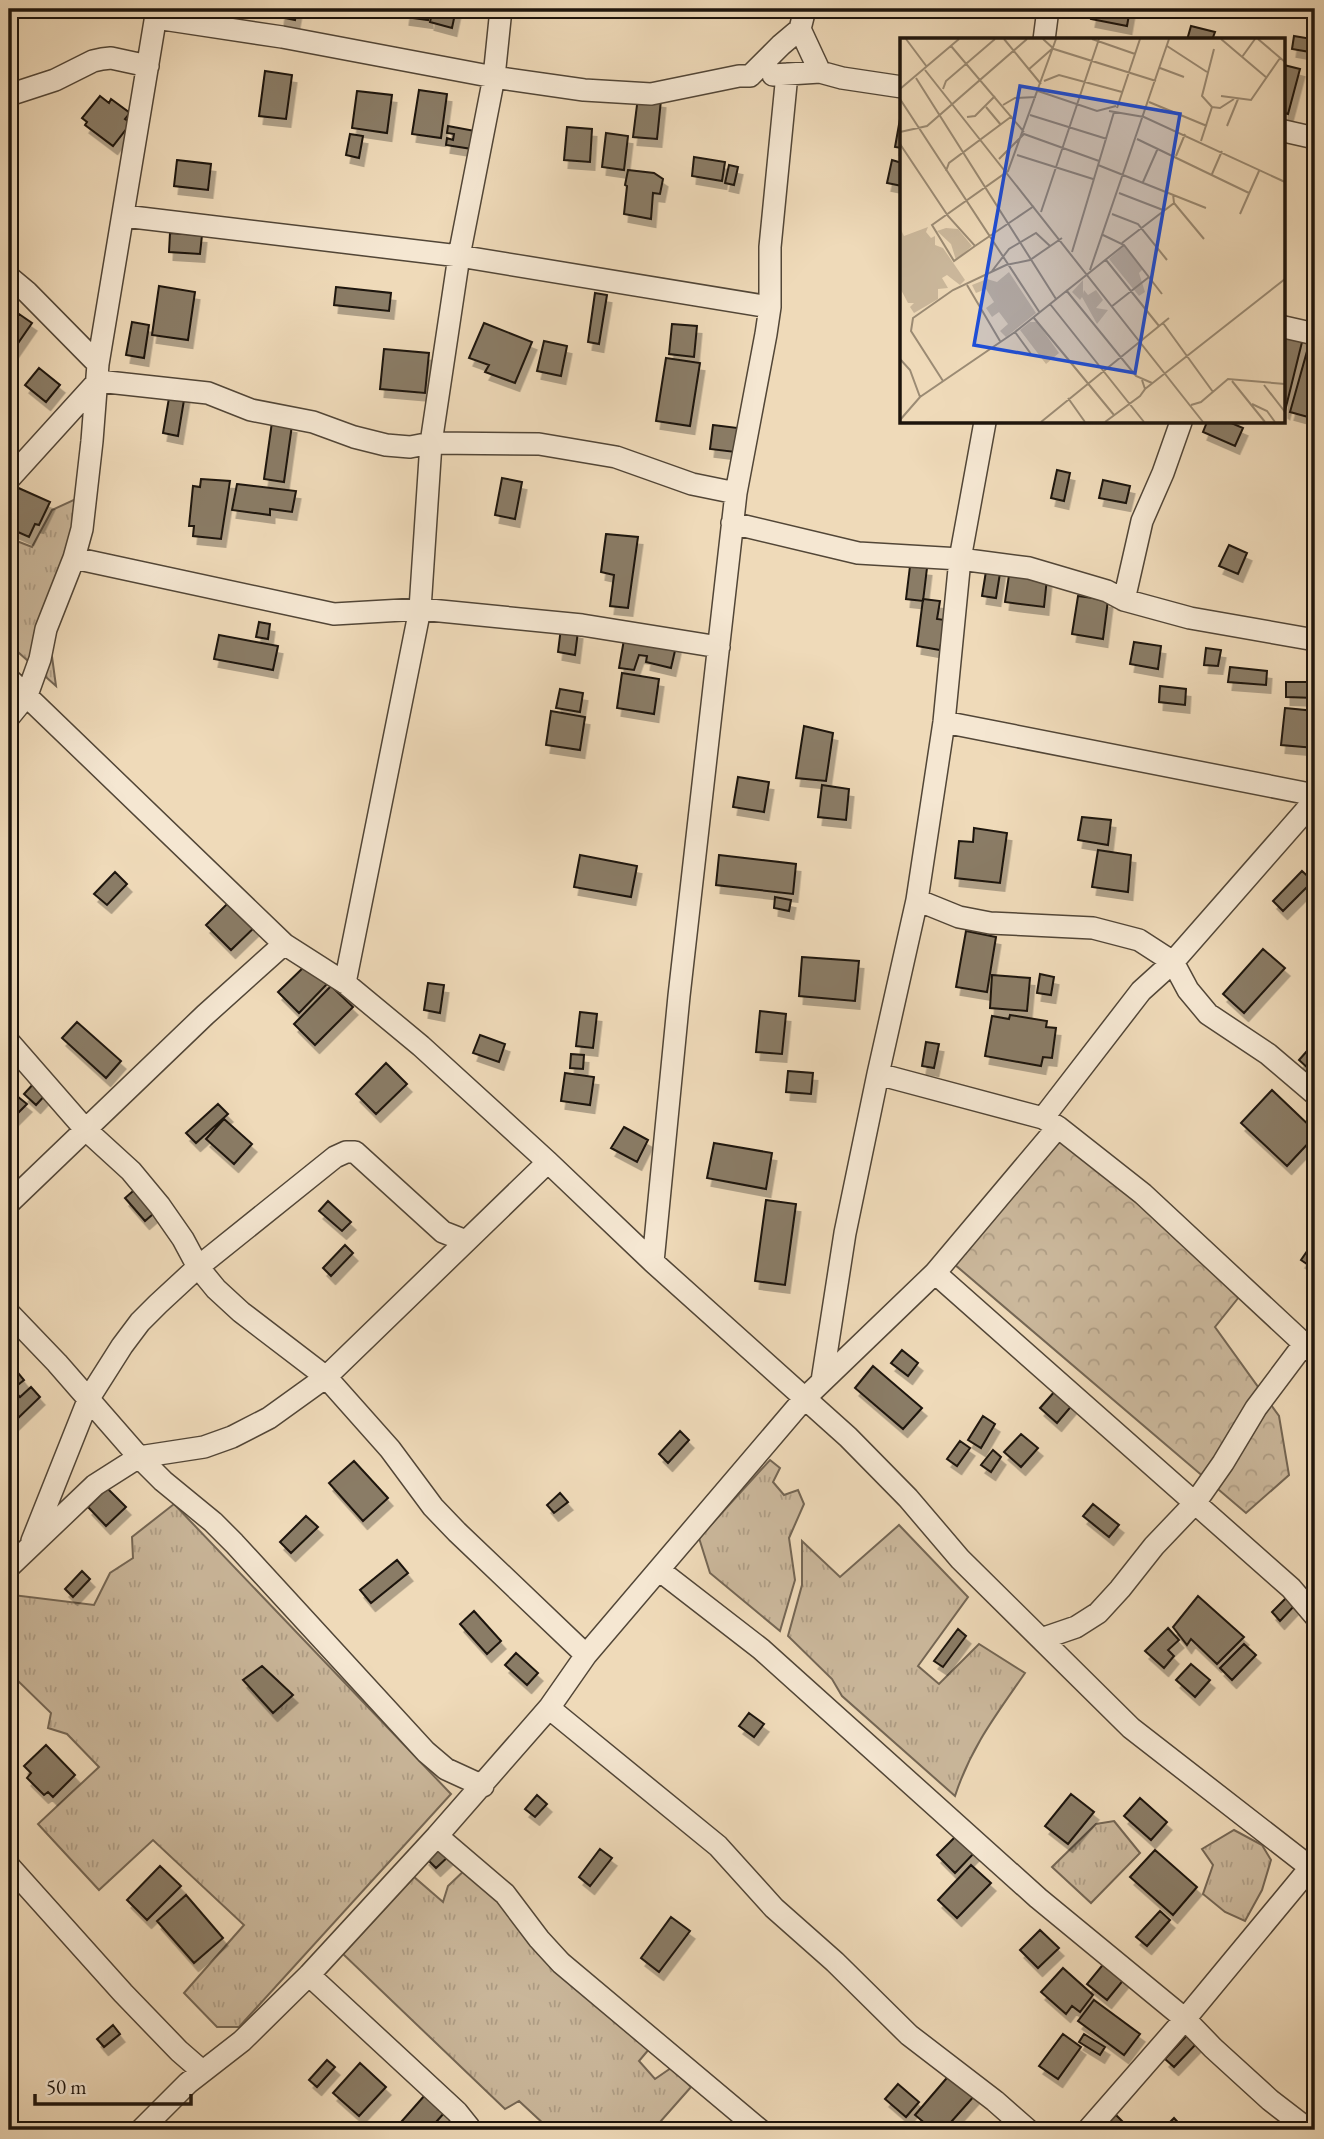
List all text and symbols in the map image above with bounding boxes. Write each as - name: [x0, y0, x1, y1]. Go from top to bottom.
- inset map: [900, 38, 1286, 424]
- scale bar: [35, 2062, 191, 2106]
- text: 50 m: [46, 2073, 87, 2100]

